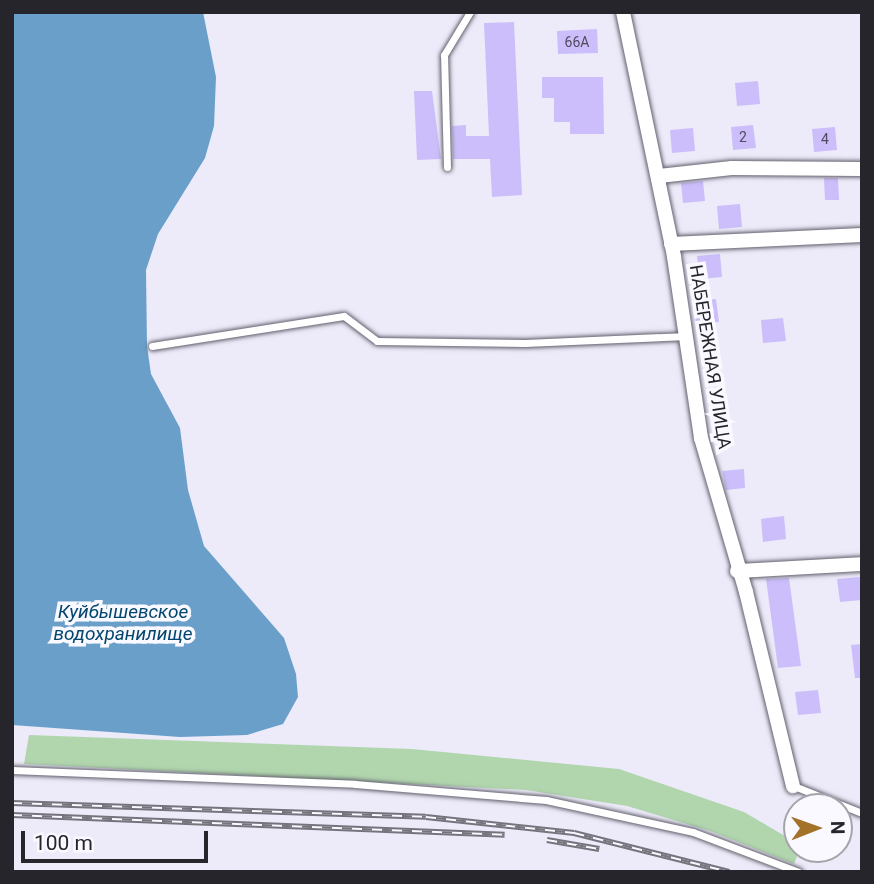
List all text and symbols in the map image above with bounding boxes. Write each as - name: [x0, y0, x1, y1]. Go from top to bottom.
- house number: 66А: [565, 34, 589, 50]
- house number: 2: [739, 129, 747, 145]
- house number: 4: [821, 131, 829, 147]
- street label: НАБЕРЕЖНАЯ УЛИЦА: [685, 263, 735, 451]
- water label: Куйбышевское водохранилище: [53, 601, 193, 645]
- north arrow: [783, 793, 853, 863]
- scale bar: [24, 818, 212, 862]
- text: N: [826, 821, 849, 835]
- text: 100 m: [34, 831, 93, 855]

